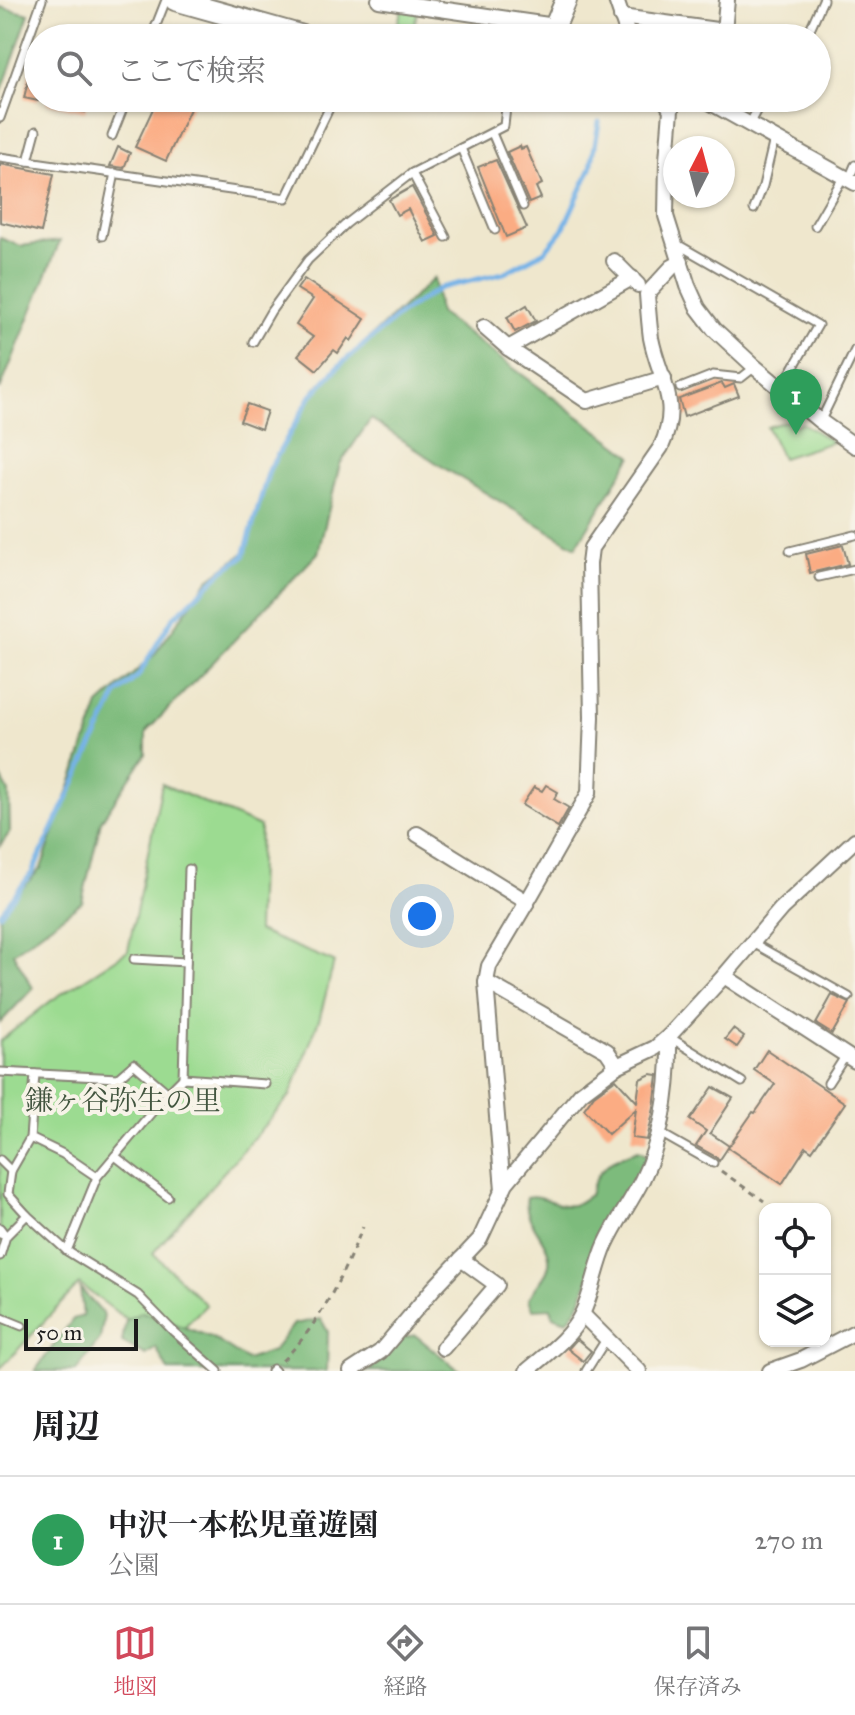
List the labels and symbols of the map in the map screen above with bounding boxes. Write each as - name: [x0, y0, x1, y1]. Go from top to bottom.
- north arrow: [663, 136, 735, 208]
- pin: 1: [770, 369, 822, 435]
- your location: [402, 896, 442, 936]
- park label: 鎌ヶ谷弥生の里: [25, 1083, 221, 1118]
- scale bar: [24, 1315, 138, 1351]

